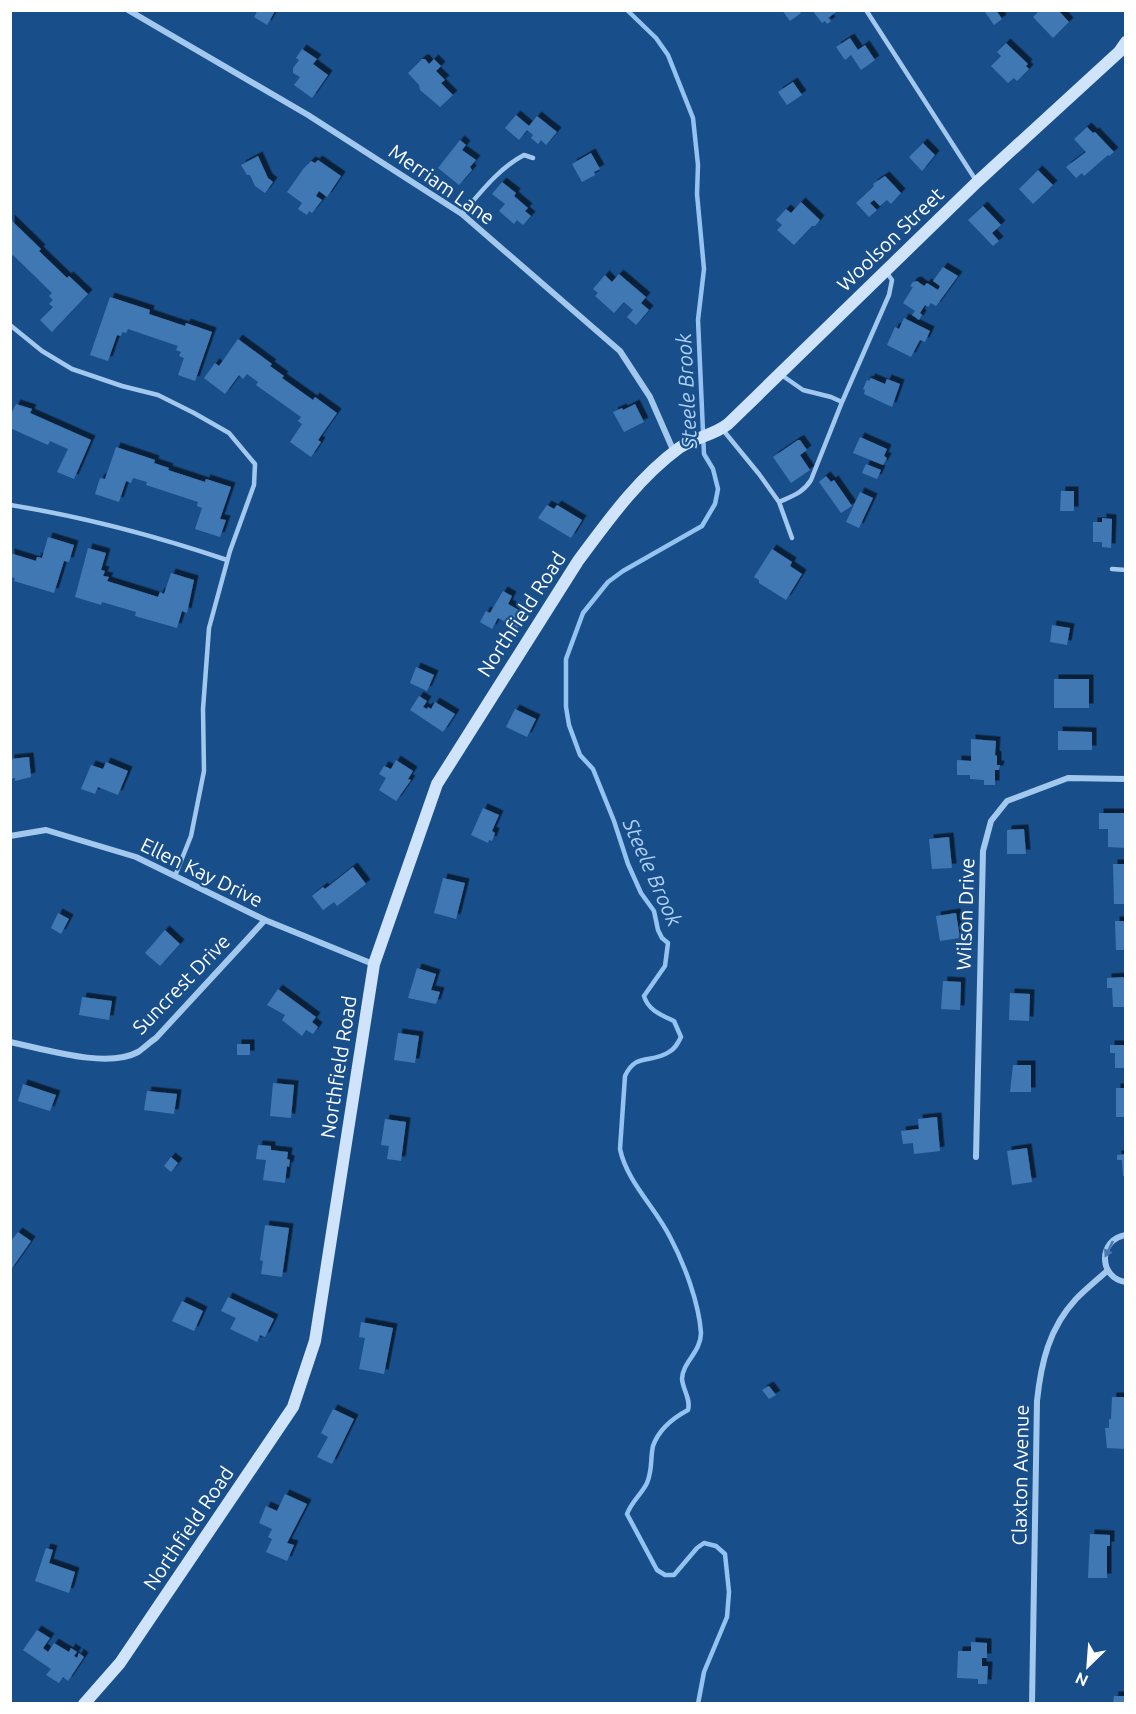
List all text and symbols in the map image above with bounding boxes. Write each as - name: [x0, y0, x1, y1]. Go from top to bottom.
- street label: Merriam Lane: [385, 139, 499, 229]
- street label: Woolson Street: [832, 182, 948, 296]
- water label: Steele Brook: [671, 332, 701, 450]
- street label: Northfield Road: [472, 547, 570, 681]
- water label: Steele Brook: [618, 813, 688, 930]
- street label: Ellen Kay Drive: [137, 833, 267, 911]
- street label: Wilson Drive: [952, 857, 978, 971]
- street label: Suncrest Drive: [128, 929, 234, 1039]
- street label: Northfield Road: [315, 994, 361, 1140]
- one-way arrow: [1104, 1240, 1114, 1258]
- street label: Claxton Avenue: [1007, 1404, 1033, 1546]
- street label: Northfield Road: [138, 1462, 238, 1594]
- north arrow: [1058, 1636, 1118, 1696]
- text: N: [1072, 1669, 1091, 1690]

